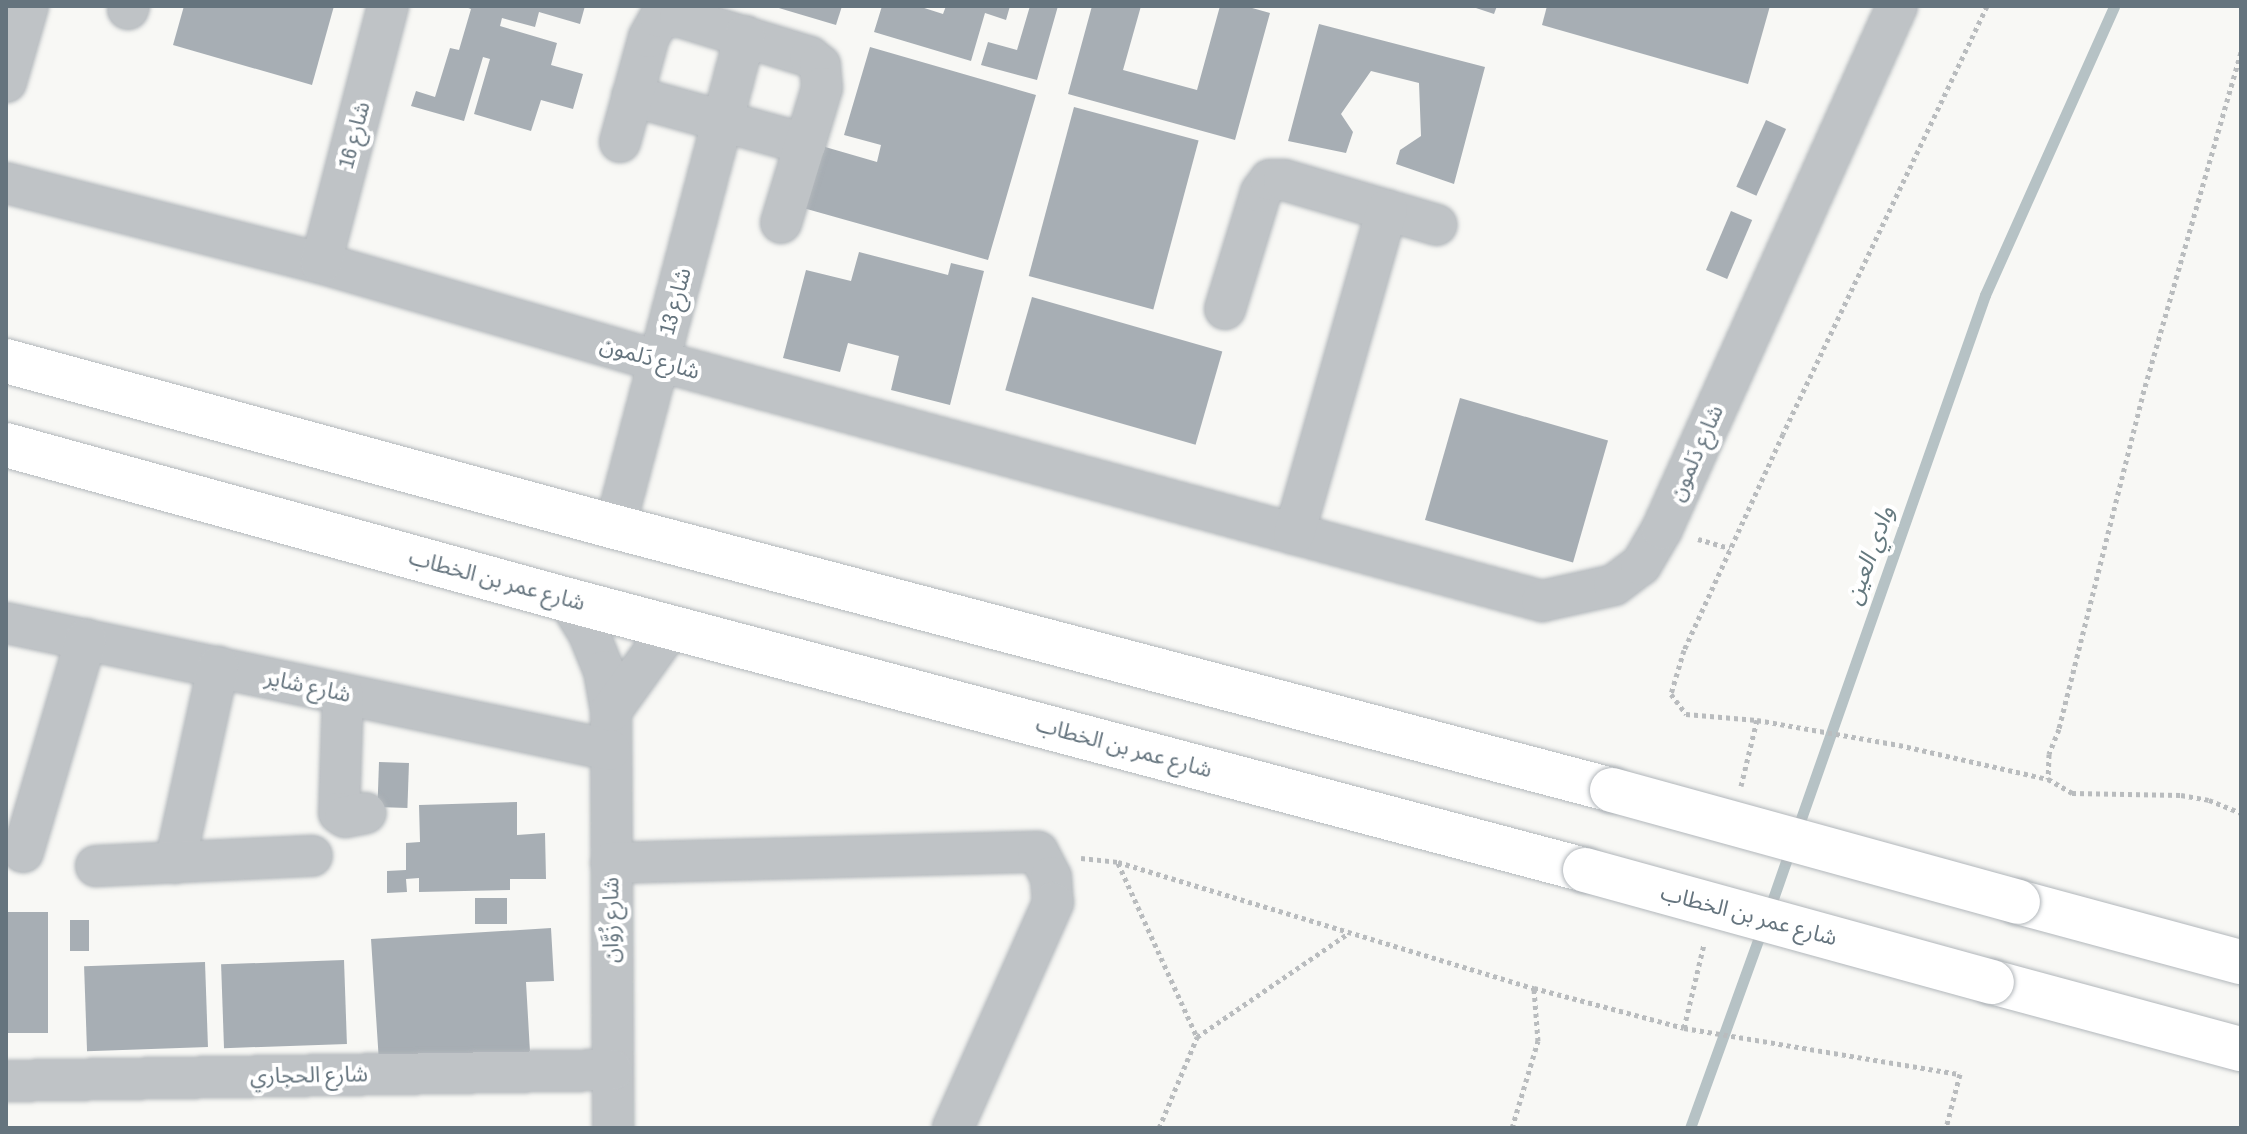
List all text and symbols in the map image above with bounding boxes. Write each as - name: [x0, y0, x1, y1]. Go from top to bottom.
- street label: شارع 16: [332, 99, 376, 171]
- street label: شارع 13: [653, 265, 697, 337]
- street label: شارع دَلمون: [597, 331, 703, 385]
- street label: شارع دَلمون: [1663, 401, 1729, 505]
- water label: وادي العين: [1838, 502, 1900, 608]
- street label: شارع عمر بن الخطاب: [406, 544, 588, 616]
- street label: شارع شاير: [263, 664, 353, 708]
- street label: شارع عمر بن الخطاب: [1033, 711, 1215, 783]
- street label: شارع زُوَّان: [598, 877, 624, 963]
- street label: شارع عمر بن الخطاب: [1658, 879, 1840, 951]
- street label: شارع الحجاري: [250, 1061, 368, 1089]

